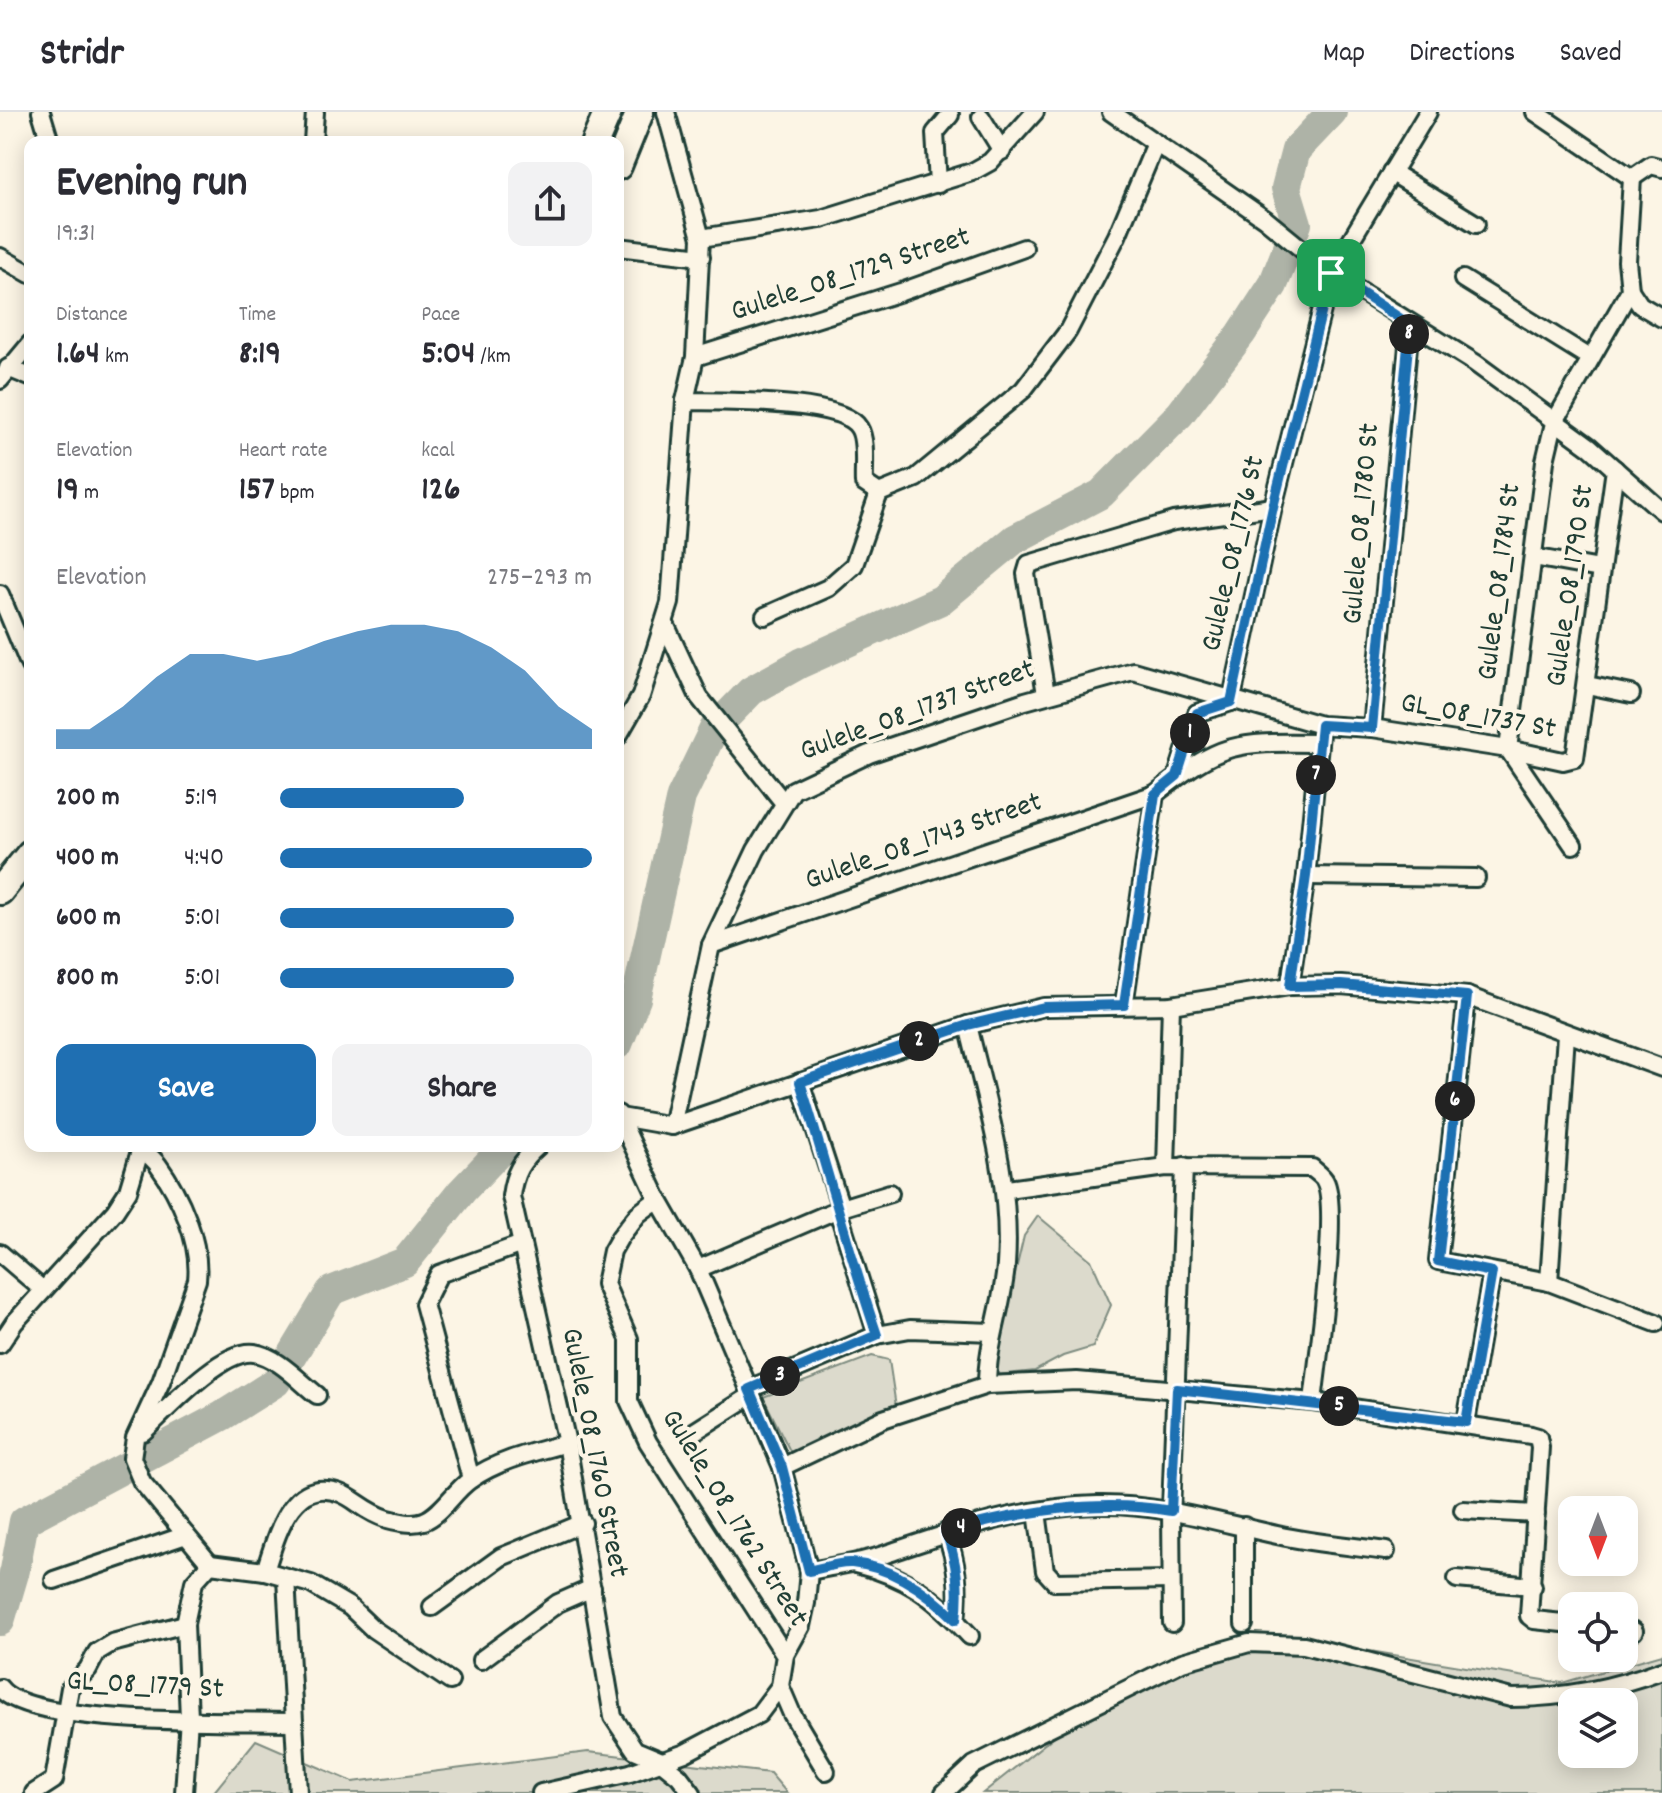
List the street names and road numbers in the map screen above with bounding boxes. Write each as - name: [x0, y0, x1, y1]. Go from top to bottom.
- street label: Gulele_08_1729 Street: [726, 217, 976, 335]
- street label: Gulele_08_1780 St: [1333, 422, 1393, 626]
- street label: Gulele_08_1776 St: [1192, 452, 1278, 656]
- street label: Gulele_08_1784 St: [1468, 481, 1534, 683]
- street label: Gulele_08_1790 St: [1537, 482, 1607, 690]
- street label: Gulele_08_1737 Street: [795, 650, 1041, 774]
- street label: GL_08_1737 St: [1397, 683, 1559, 753]
- street label: Gulele_08_1743 Street: [800, 782, 1048, 904]
- street label: Gulele_08_1760 Street: [548, 1325, 638, 1581]
- street label: Gulele_08_1762 Street: [649, 1402, 817, 1636]
- street label: GL_08_1779 St: [65, 1661, 225, 1713]

